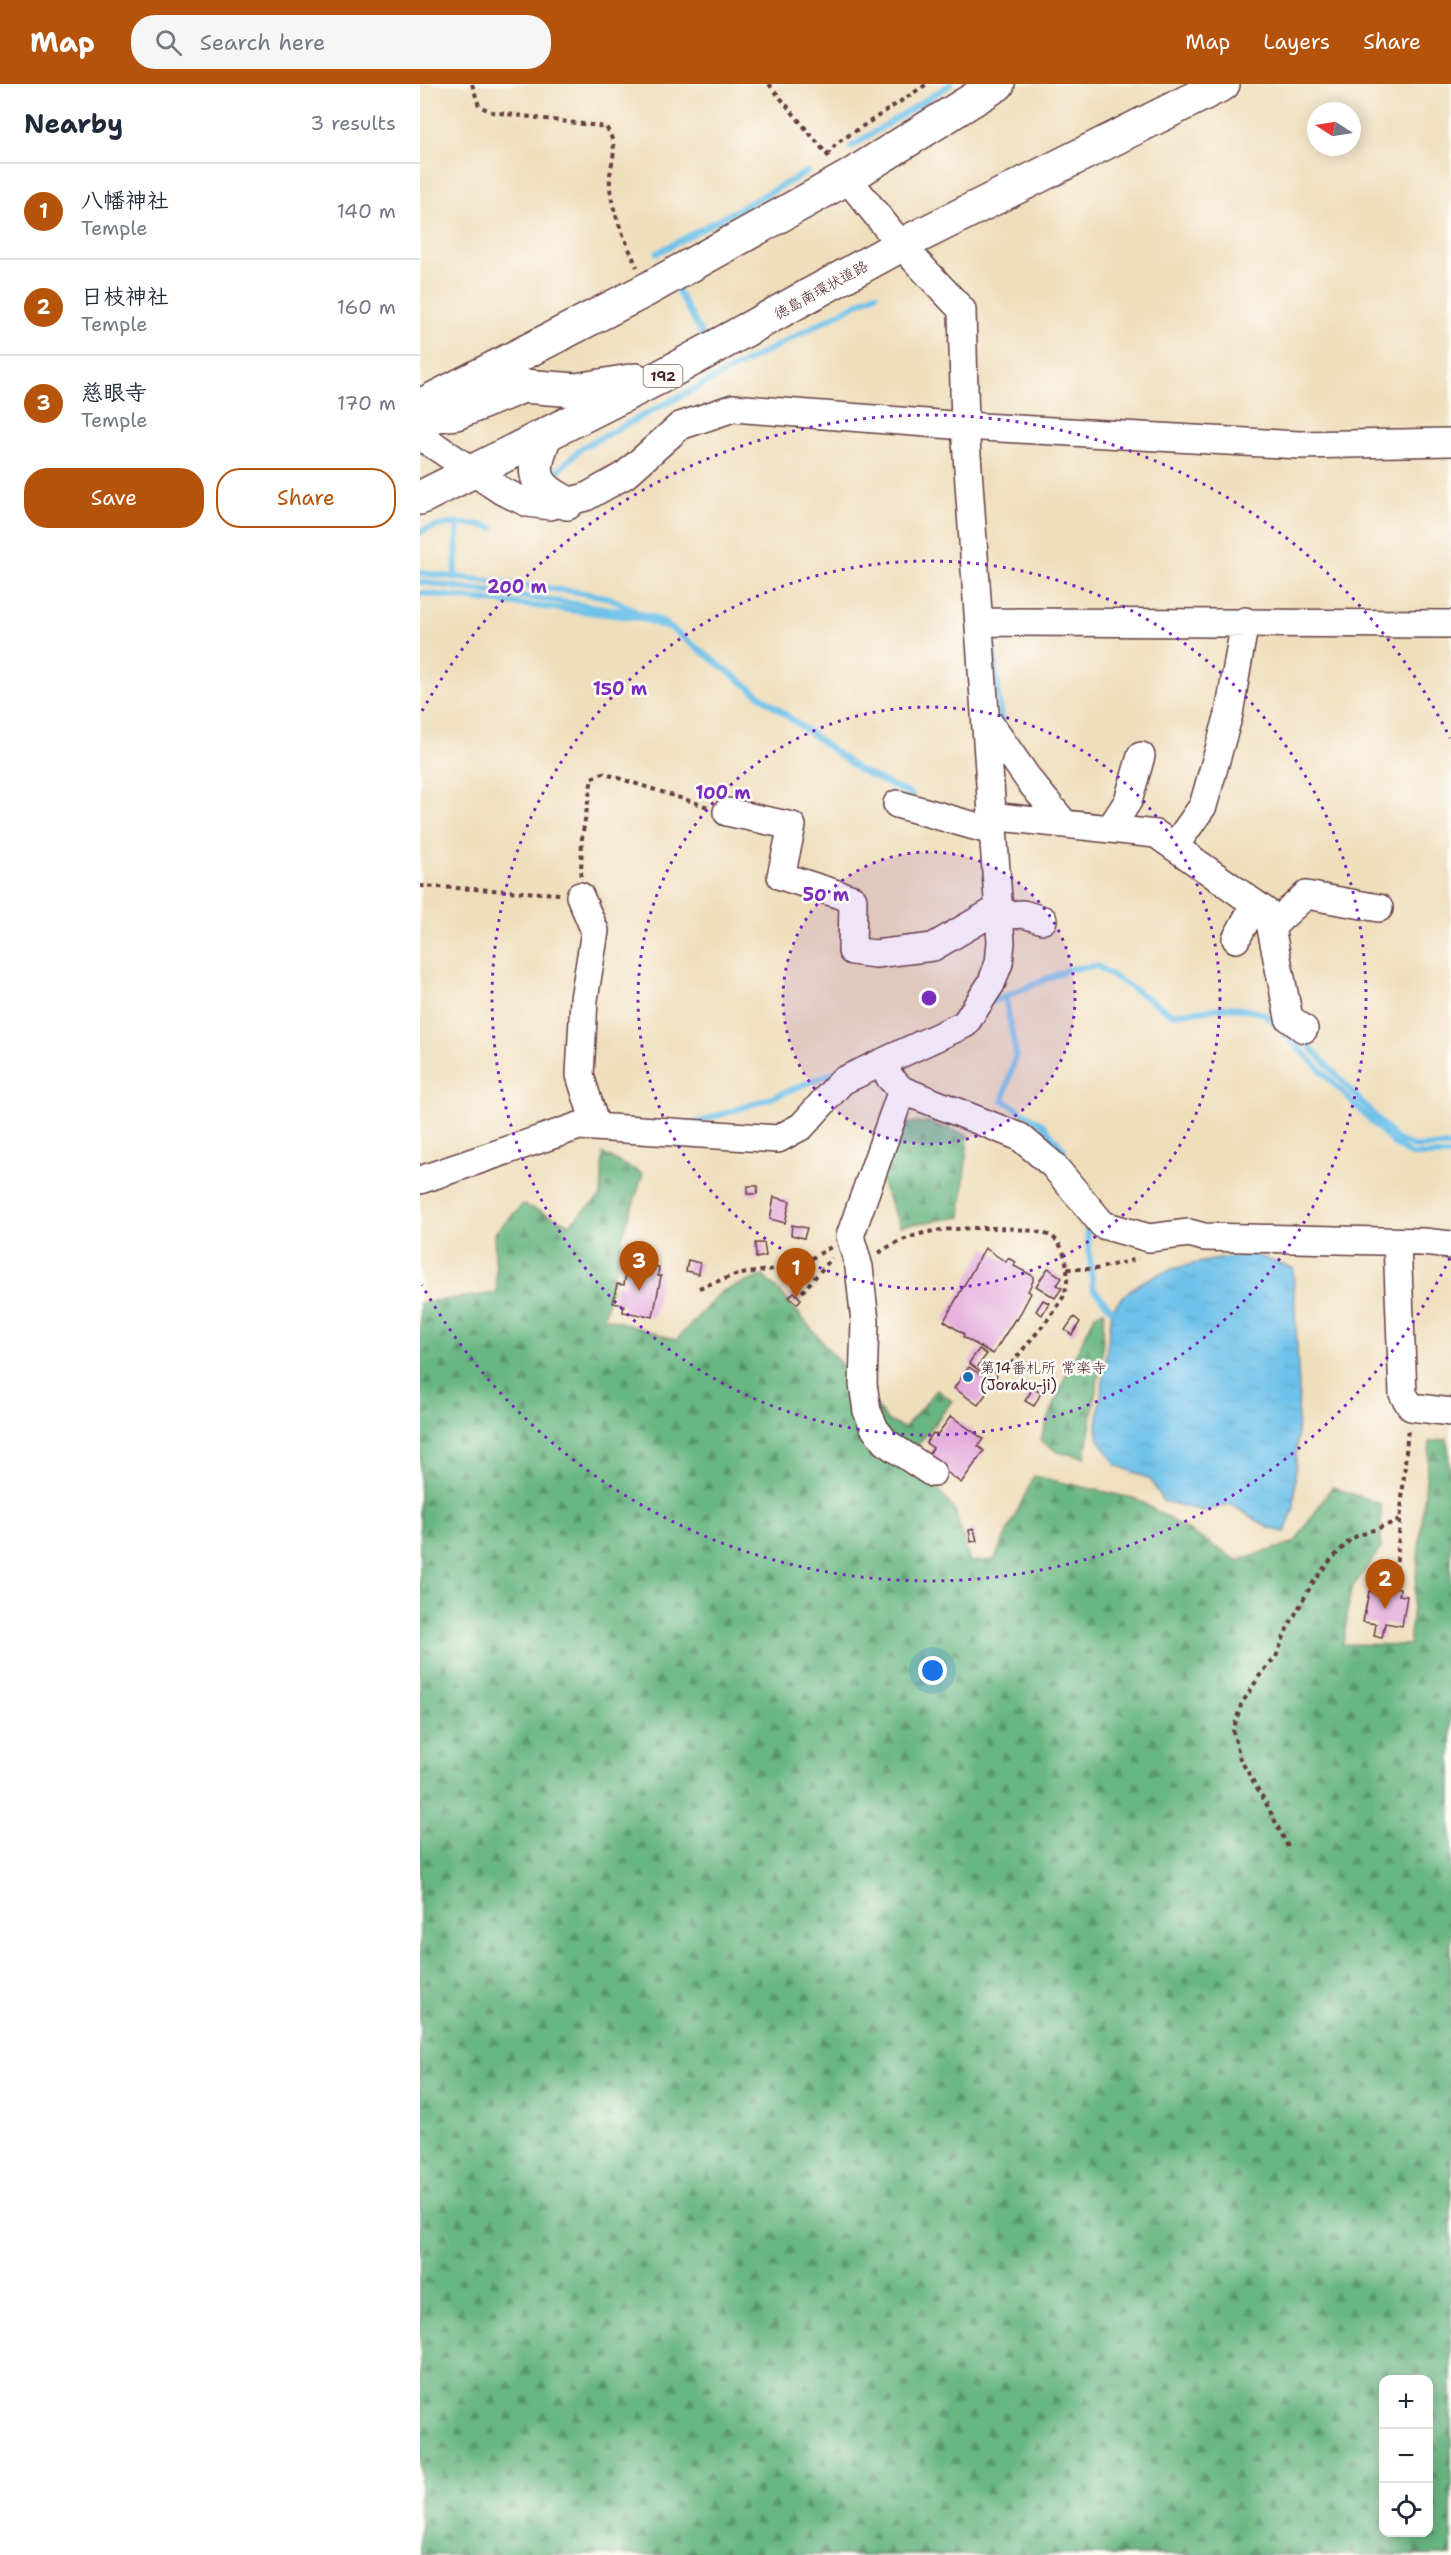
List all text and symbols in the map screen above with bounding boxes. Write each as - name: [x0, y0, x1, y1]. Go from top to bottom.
- search box: [131, 15, 551, 69]
- text: Map: [30, 23, 95, 61]
- icon: search: [152, 26, 185, 59]
- text: Search here: [200, 28, 325, 57]
- text: Map: [1185, 28, 1230, 56]
- text: Layers: [1263, 28, 1330, 56]
- text: Share: [1363, 28, 1421, 56]
- north arrow: [1307, 102, 1361, 156]
- text: Nearby: [24, 106, 123, 141]
- text: 3 results: [310, 110, 396, 136]
- text: 八幡神社: [81, 186, 169, 215]
- text: 1: [39, 198, 48, 224]
- text: 140 m: [337, 198, 396, 224]
- text: Temple: [81, 215, 148, 241]
- street label: 徳島南環状道路: [770, 256, 872, 324]
- text: 日枝神社: [81, 282, 169, 311]
- text: 2: [37, 294, 51, 320]
- text: 160 m: [337, 294, 396, 320]
- text: Temple: [81, 311, 148, 337]
- road number: 192: [644, 365, 682, 387]
- text: 慈眼寺: [81, 378, 147, 407]
- text: 3: [37, 390, 51, 416]
- text: 170 m: [337, 390, 396, 416]
- text: Temple: [81, 407, 148, 433]
- button: Save: [24, 468, 204, 528]
- button: Share: [216, 468, 396, 528]
- text: 200 m: [487, 575, 548, 599]
- text: 150 m: [593, 677, 648, 701]
- text: 100 m: [695, 781, 751, 805]
- text: 50 m: [803, 883, 850, 907]
- centre of rings: [919, 988, 939, 1008]
- pin: 3: [620, 1242, 658, 1291]
- pin: 1: [776, 1248, 815, 1298]
- place label: 第14番札所 常楽寺 (Joraku-ji): [980, 1358, 1106, 1395]
- marker: 第14番札所 常楽寺 (Joraku-ji): [961, 1370, 975, 1384]
- pin: 2: [1366, 1560, 1404, 1609]
- your location: [918, 1656, 947, 1685]
- map controls: [1379, 2375, 1433, 2537]
- button: +: [1379, 2375, 1433, 2429]
- button: −: [1379, 2429, 1433, 2483]
- button: locate: [1379, 2483, 1433, 2537]

